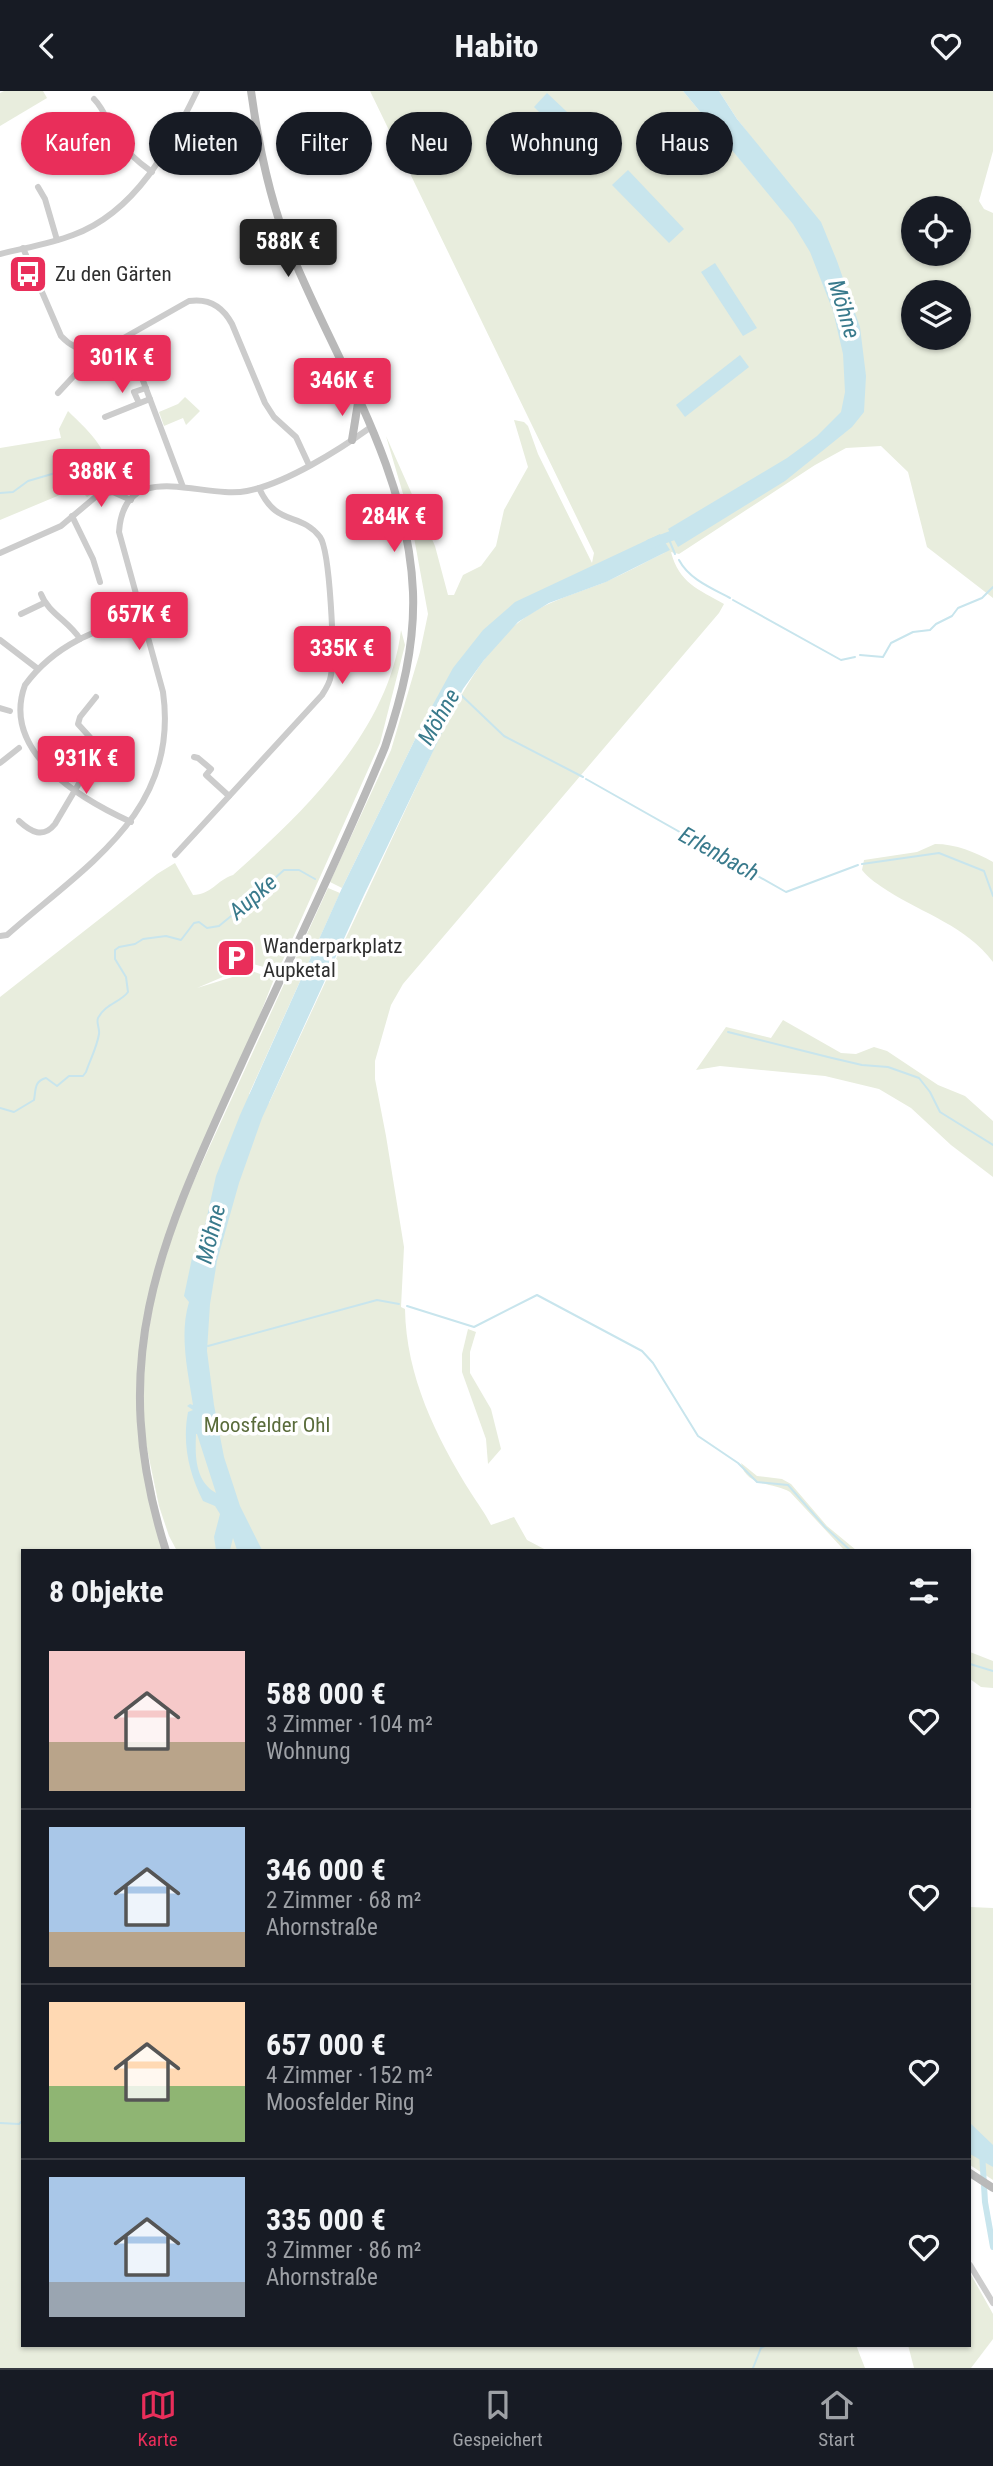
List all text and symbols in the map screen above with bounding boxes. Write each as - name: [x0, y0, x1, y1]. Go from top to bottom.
- icon: back: [28, 27, 66, 65]
- text: Habito: [455, 27, 538, 65]
- icon: heart: [927, 27, 965, 65]
- chip: Kaufen: [21, 112, 135, 175]
- chip: Mieten: [149, 112, 262, 175]
- chip: Filter: [276, 112, 372, 175]
- chip: Neu: [386, 112, 472, 175]
- chip: Wohnung: [486, 112, 622, 175]
- chip: Haus: [636, 112, 733, 175]
- map controls: [901, 196, 971, 350]
- button: locate: [901, 196, 971, 266]
- pin: 588K €: [231, 219, 345, 279]
- text: 588K €: [256, 228, 320, 255]
- bus stop icon: Zu den Gärten: [7, 253, 49, 295]
- place label: Zu den Gärten: [55, 262, 172, 286]
- water label: Möhne: [822, 276, 866, 342]
- button: layers: [901, 280, 971, 350]
- pin: 301K €: [65, 335, 179, 395]
- text: 301K €: [90, 344, 154, 371]
- pin: 346K €: [285, 359, 399, 418]
- text: 346K €: [310, 367, 374, 394]
- pin: 388K €: [44, 449, 158, 509]
- text: 388K €: [69, 458, 133, 485]
- pin: 284K €: [337, 495, 451, 554]
- text: 284K €: [362, 503, 426, 530]
- pin: 657K €: [82, 593, 196, 652]
- text: 657K €: [107, 601, 171, 628]
- pin: 335K €: [285, 627, 399, 686]
- text: 335K €: [310, 635, 374, 662]
- water label: Möhne: [412, 684, 466, 750]
- pin: 931K €: [29, 737, 143, 796]
- text: 931K €: [54, 745, 118, 772]
- water label: Erlenbach: [674, 821, 764, 887]
- water label: Aupke: [223, 869, 283, 926]
- place label: Wanderparkplatz Aupketal: [263, 934, 403, 982]
- parking icon: Wanderparkplatz Aupketal: [215, 937, 257, 979]
- water label: Möhne: [191, 1202, 231, 1266]
- park label: Moosfelder Ohl: [204, 1413, 330, 1437]
- icon: filters: [905, 1572, 943, 1610]
- text: 8 Objekte: [49, 1574, 164, 1609]
- text: 588 000 €: [266, 1676, 386, 1711]
- icon: home: [105, 1679, 189, 1763]
- icon: heart: [905, 1702, 943, 1740]
- text: 3 Zimmer · 104 m²: [266, 1711, 433, 1738]
- text: Wohnung: [266, 1738, 351, 1765]
- text: 346 000 €: [266, 1852, 386, 1887]
- icon: home: [105, 1855, 189, 1939]
- icon: heart: [905, 1878, 943, 1916]
- text: 2 Zimmer · 68 m²: [266, 1887, 421, 1914]
- text: Ahornstraße: [266, 1914, 378, 1941]
- text: 657 000 €: [266, 2027, 386, 2062]
- icon: home: [105, 2030, 189, 2114]
- icon: heart: [905, 2053, 943, 2091]
- text: 4 Zimmer · 152 m²: [266, 2062, 433, 2089]
- text: Moosfelder Ring: [266, 2089, 414, 2116]
- text: 335 000 €: [266, 2202, 386, 2237]
- icon: home: [105, 2205, 189, 2289]
- icon: heart: [905, 2228, 943, 2266]
- text: 3 Zimmer · 86 m²: [266, 2237, 421, 2264]
- text: Ahornstraße: [266, 2264, 378, 2291]
- tab: Karte: [137, 2386, 178, 2451]
- tab: Gespeichert: [453, 2386, 543, 2451]
- tab: Start: [818, 2386, 856, 2451]

